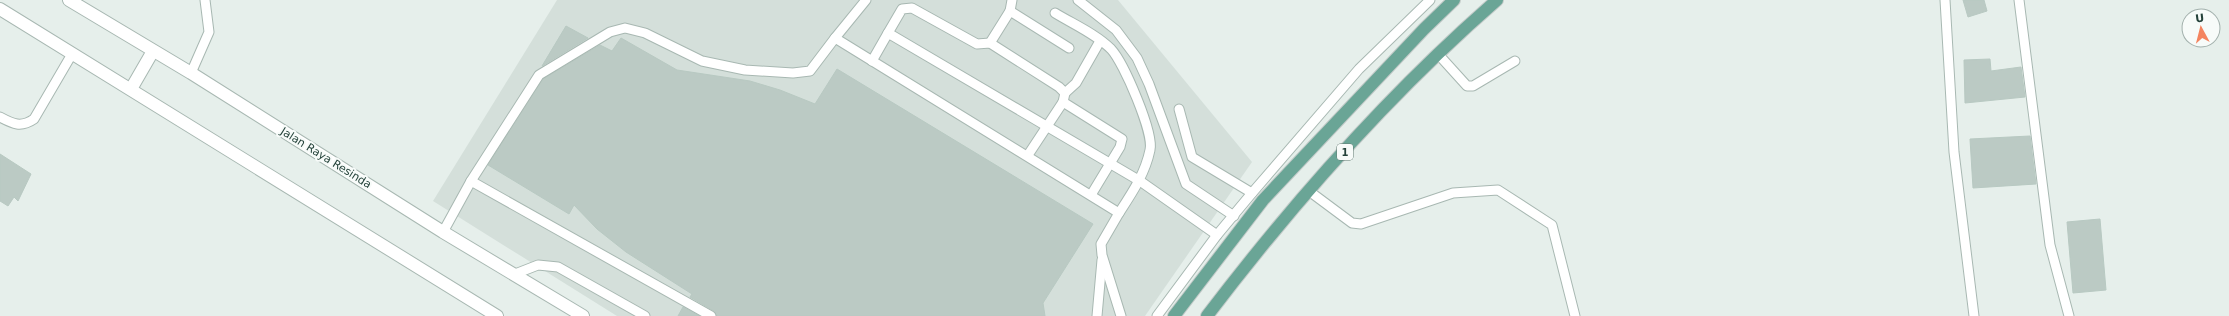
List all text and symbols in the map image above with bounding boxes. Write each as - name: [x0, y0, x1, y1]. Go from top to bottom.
- north arrow: [2181, 8, 2221, 48]
- text: U: [2195, 12, 2205, 26]
- street label: Jalan Raya Resinda: [277, 124, 374, 191]
- road number: 1: [1337, 144, 1353, 160]

